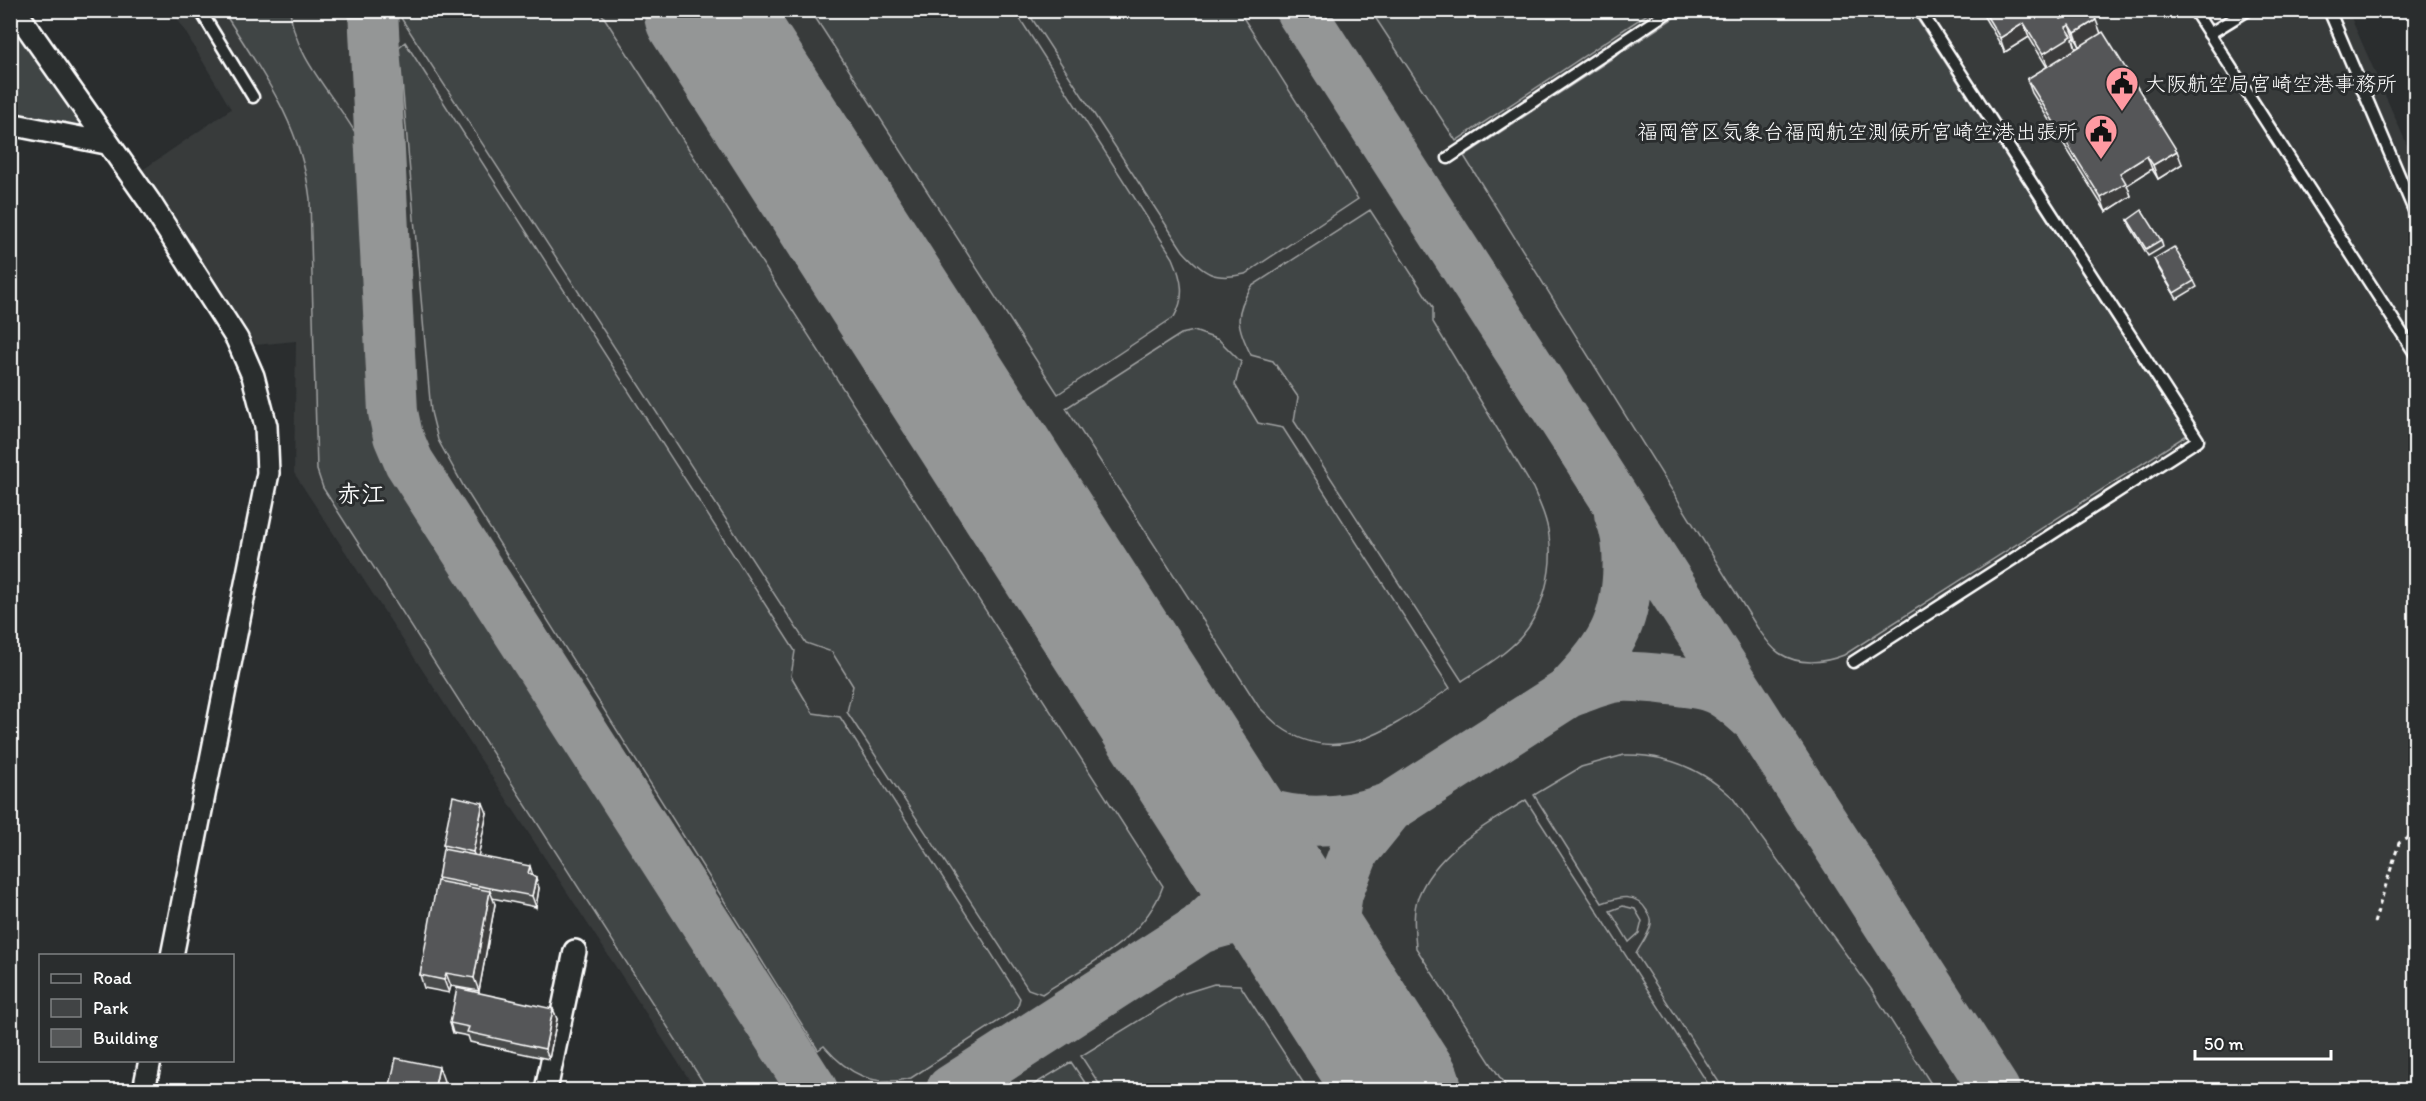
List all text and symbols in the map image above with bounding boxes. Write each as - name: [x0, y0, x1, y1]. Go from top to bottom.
- public building icon: 大阪航空局宮崎空港事務所: [2104, 65, 2140, 112]
- place label: 大阪航空局宮崎空港事務所: [2145, 71, 2397, 96]
- public building icon: 福岡管区気象台福岡航空測候所宮崎空港出張所: [2083, 113, 2119, 160]
- place label: 福岡管区気象台福岡航空測候所宮崎空港出張所: [1637, 119, 2078, 144]
- district label: 赤江: [337, 479, 385, 508]
- legend: [39, 954, 234, 1062]
- text: Road: [93, 967, 132, 989]
- text: Park: [93, 997, 128, 1019]
- scale bar: [2195, 1023, 2332, 1061]
- text: Building: [93, 1027, 159, 1049]
- text: 50 m: [2204, 1033, 2244, 1055]

